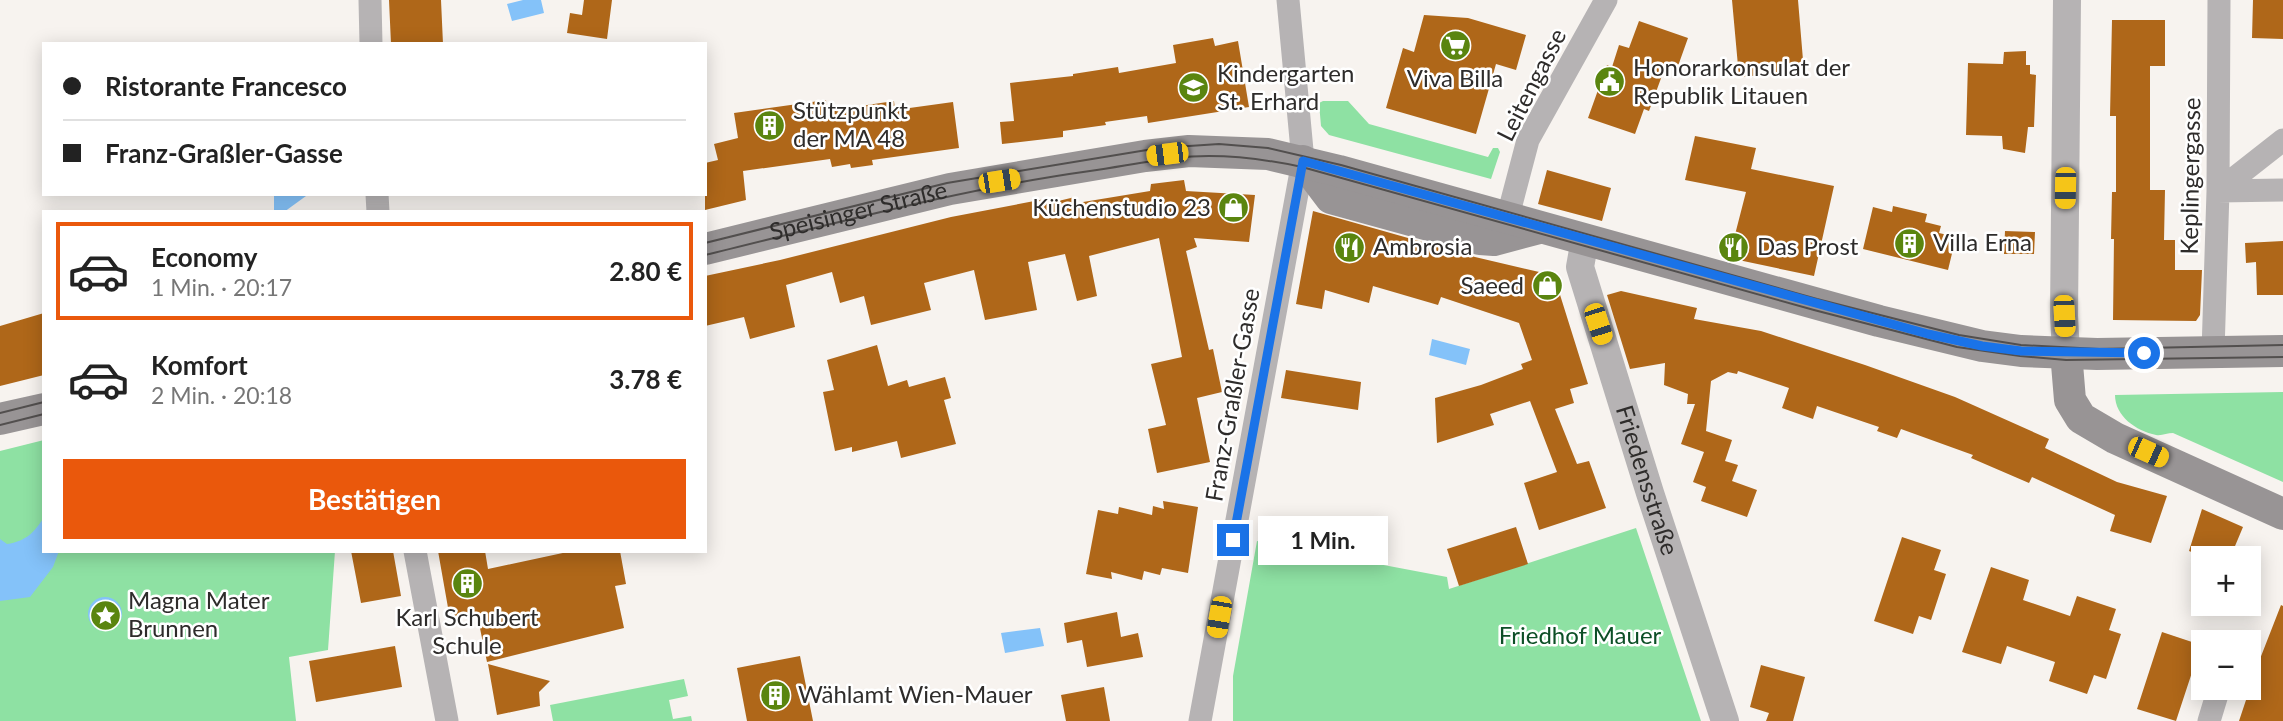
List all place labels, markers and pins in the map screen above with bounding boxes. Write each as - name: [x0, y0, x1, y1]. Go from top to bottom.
- supermarket icon: Viva Billa: [1438, 28, 1472, 62]
- place label: Honorarkonsulat der Republik Litauen: [1633, 52, 1850, 109]
- place label: Kindergarten St. Erhard: [1217, 58, 1354, 115]
- place label: Viva Billa: [1407, 63, 1503, 92]
- public building icon: Honorarkonsulat der Republik Litauen: [1593, 65, 1627, 99]
- school or university icon: Kindergarten St. Erhard: [1177, 71, 1211, 105]
- place label: Stützpunkt der MA 48: [793, 95, 908, 152]
- building icon: Stützpunkt der MA 48: [753, 108, 787, 142]
- shop icon: Küchenstudio 23: [1217, 191, 1251, 225]
- place label: Küchenstudio 23: [1032, 192, 1211, 221]
- building icon: Villa Erna: [1893, 226, 1927, 260]
- place label: Villa Erna: [1933, 227, 2032, 256]
- restaurant icon: Ambrosia: [1333, 230, 1367, 264]
- restaurant icon: Das Prost: [1717, 230, 1751, 264]
- place label: Ambrosia: [1373, 231, 1472, 260]
- place label: Das Prost: [1757, 231, 1859, 260]
- shop icon: Saeed: [1530, 269, 1564, 303]
- place label: Saeed: [1460, 270, 1524, 299]
- building icon: Karl Schubert Schule: [450, 567, 484, 601]
- place label: Magna Mater Brunnen: [128, 585, 270, 642]
- place icon: Magna Mater Brunnen: [88, 598, 122, 632]
- place label: Karl Schubert Schule: [396, 602, 539, 659]
- building icon: Wählamt Wien-Mauer: [758, 678, 792, 712]
- place label: Wählamt Wien-Mauer: [798, 679, 1033, 708]

